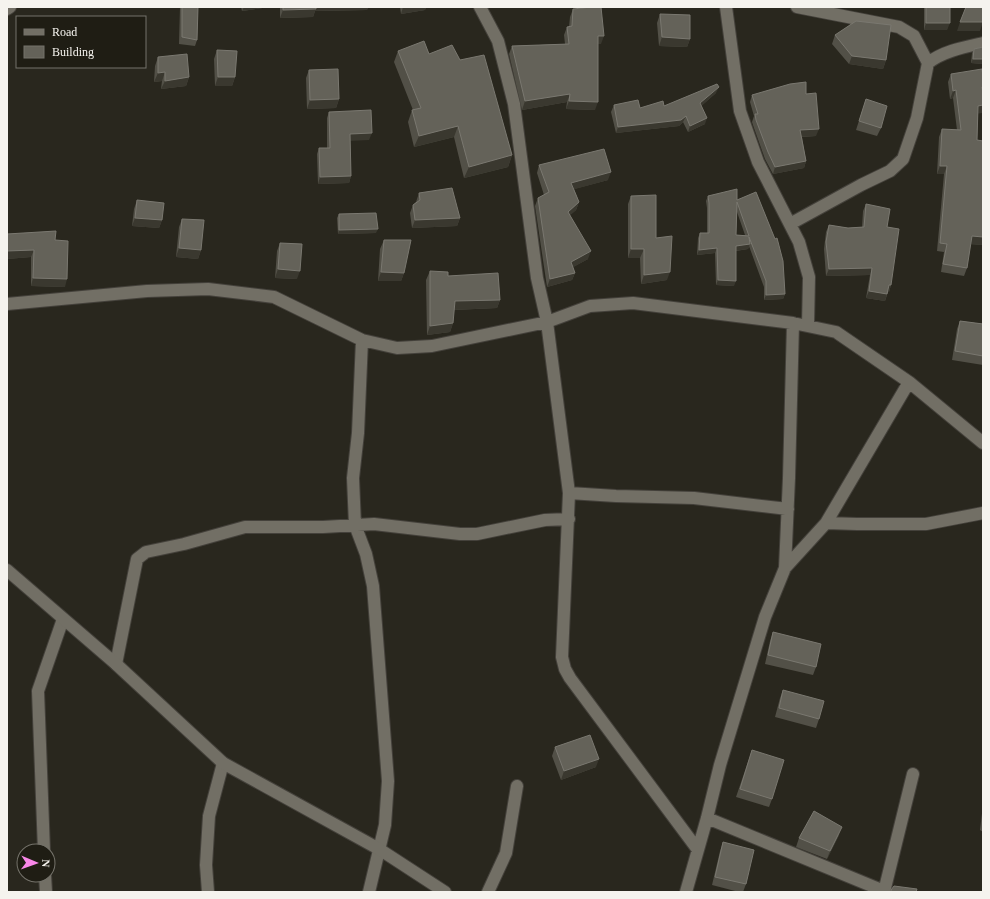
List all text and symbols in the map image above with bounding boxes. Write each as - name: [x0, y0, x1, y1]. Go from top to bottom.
- legend: [16, 16, 146, 68]
- text: Road: [52, 25, 77, 39]
- text: Building: [52, 45, 94, 59]
- north arrow: [16, 843, 56, 883]
- text: N: [40, 859, 52, 868]

